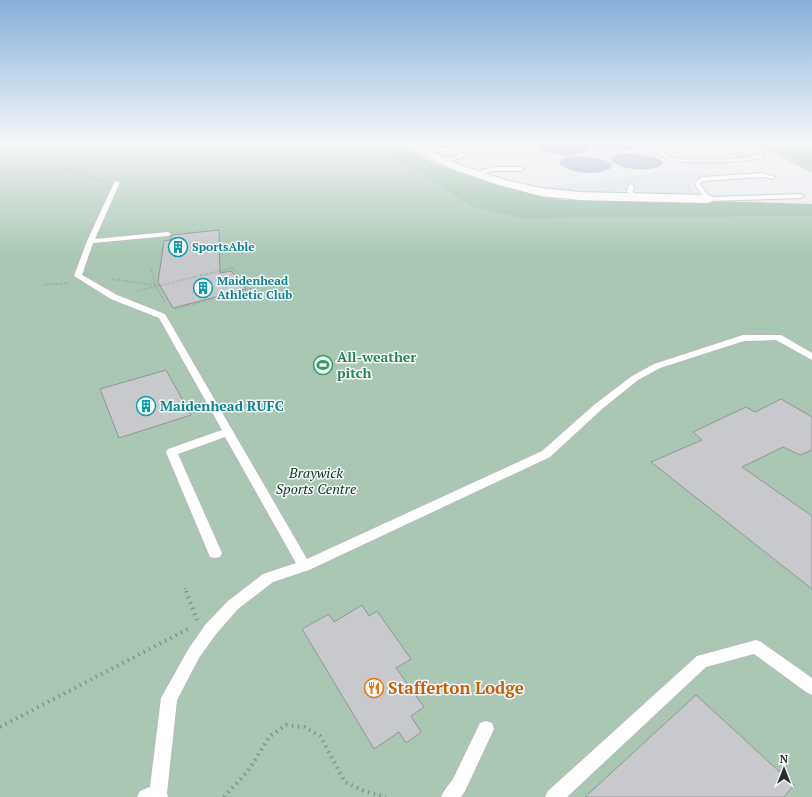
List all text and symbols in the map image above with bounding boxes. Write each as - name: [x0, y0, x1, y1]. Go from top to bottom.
- building icon: SportsAble: [167, 236, 189, 258]
- place label: SportsAble: [192, 239, 255, 254]
- place label: Maidenhead Athletic Club: [217, 273, 292, 302]
- building icon: Maidenhead Athletic Club: [192, 277, 214, 299]
- place label: All-weather pitch: [337, 347, 416, 382]
- sports icon: All-weather pitch: [312, 354, 334, 376]
- building icon: Maidenhead RUFC: [135, 395, 157, 417]
- place label: Maidenhead RUFC: [160, 396, 284, 415]
- park label: Braywick Sports Centre: [276, 463, 357, 498]
- place label: Stafferton Lodge: [388, 676, 524, 699]
- restaurant icon: Stafferton Lodge: [363, 677, 385, 699]
- north arrow: [764, 749, 804, 789]
- text: N: [780, 752, 789, 766]

